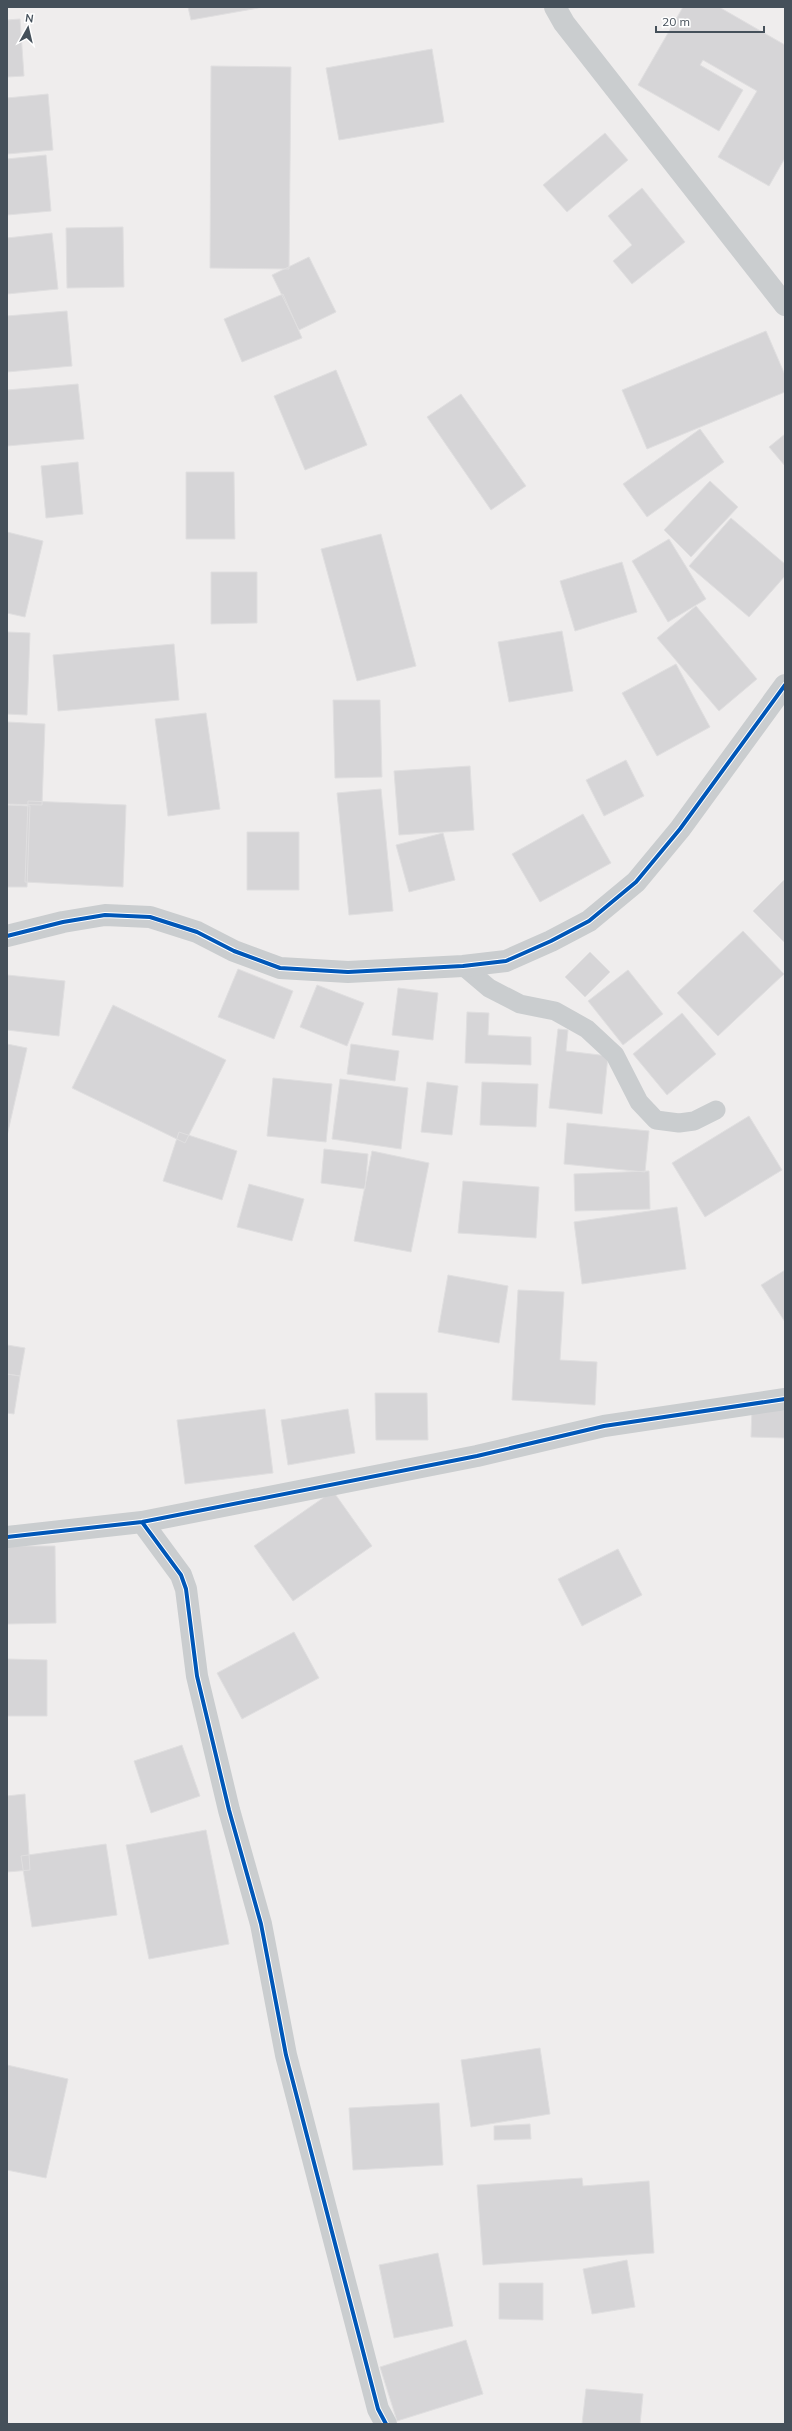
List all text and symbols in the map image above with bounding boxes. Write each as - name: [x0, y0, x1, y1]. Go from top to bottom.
- north arrow: [8, 8, 48, 48]
- scale bar: [656, 8, 764, 34]
- text: N: [24, 11, 34, 26]
- text: 20 m: [662, 14, 690, 29]

